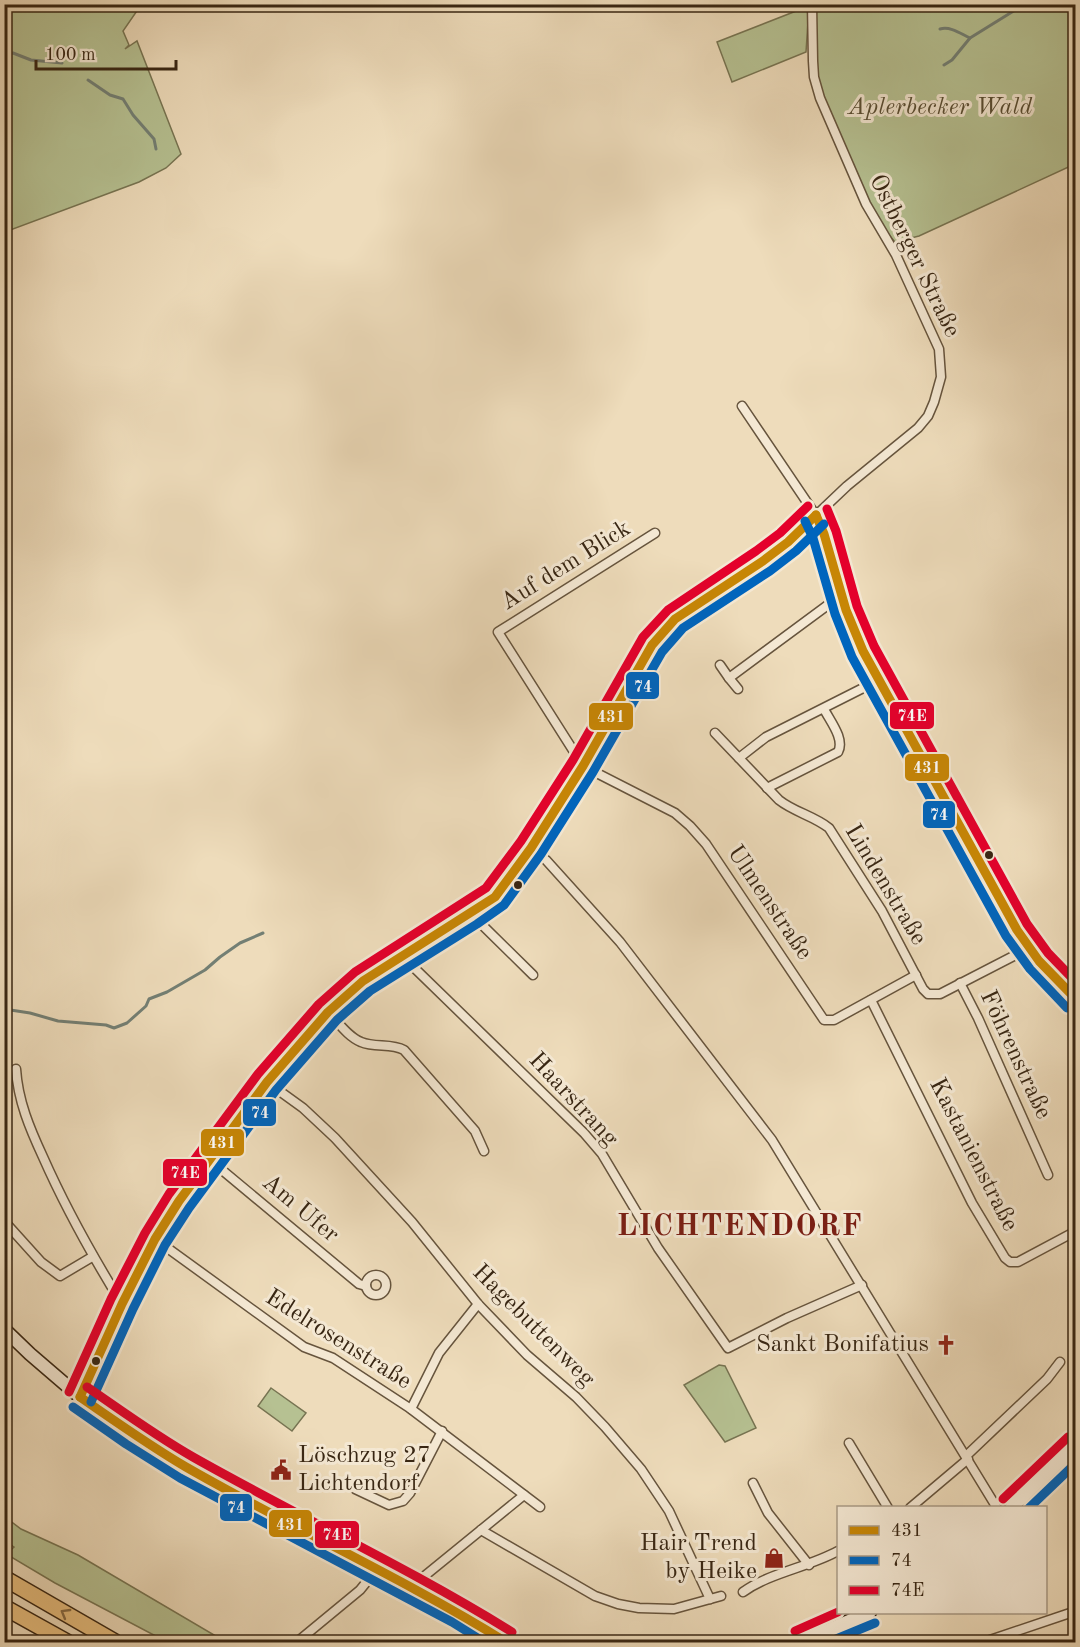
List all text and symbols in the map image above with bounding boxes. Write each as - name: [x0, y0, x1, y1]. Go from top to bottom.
- scale bar: [36, 33, 176, 71]
- text: 100 m: [45, 46, 96, 64]
- park label: Aplerbecker Wald: [846, 96, 1032, 120]
- street label: Ostberger Straße: [864, 171, 964, 341]
- street label: Auf dem Blick: [497, 517, 635, 615]
- line badge: 74: [625, 671, 660, 700]
- text: 74: [634, 680, 652, 696]
- line badge: 74E: [889, 701, 935, 730]
- line badge: 431: [588, 702, 634, 731]
- text: 74E: [897, 709, 927, 725]
- text: 431: [597, 710, 625, 726]
- line badge: 431: [904, 753, 950, 782]
- text: 431: [913, 761, 941, 777]
- line badge: 74: [922, 800, 956, 829]
- text: 74: [930, 808, 948, 824]
- street label: Lindenstraße: [840, 820, 930, 950]
- street label: Ulmenstraße: [722, 841, 816, 965]
- unlabelled marker: [983, 849, 995, 861]
- unlabelled marker: [512, 879, 524, 891]
- street label: Föhrenstraße: [975, 987, 1055, 1123]
- street label: Haarstrang: [524, 1048, 622, 1152]
- street label: Kastanienstraße: [924, 1075, 1022, 1235]
- line badge: 74: [242, 1098, 277, 1127]
- text: 74: [251, 1106, 269, 1122]
- line badge: 431: [200, 1128, 245, 1157]
- text: 431: [208, 1136, 236, 1152]
- line badge: 74E: [162, 1158, 208, 1187]
- text: 74E: [170, 1166, 200, 1182]
- street label: Am Ufer: [257, 1170, 343, 1248]
- district label: LICHTENDORF: [617, 1212, 863, 1242]
- street label: Hagebuttenweg: [467, 1260, 599, 1392]
- street label: Edelrosenstraße: [261, 1286, 415, 1394]
- place label: Sankt Bonifatius: [756, 1333, 929, 1357]
- church icon: Sankt Bonifatius: [934, 1333, 958, 1357]
- unlabelled marker: [90, 1355, 102, 1367]
- place label: Löschzug 27 Lichtendorf: [298, 1444, 431, 1496]
- public building icon: Löschzug 27 Lichtendorf: [269, 1458, 293, 1482]
- line badge: 74: [219, 1493, 253, 1522]
- text: 74: [227, 1501, 245, 1517]
- legend: [837, 1506, 1047, 1614]
- line badge: 431: [268, 1509, 313, 1538]
- text: 431: [276, 1518, 304, 1534]
- line badge: 74E: [314, 1520, 360, 1549]
- text: 431: [891, 1522, 922, 1540]
- text: 74E: [322, 1528, 352, 1544]
- place label: Hair Trend by Heike: [640, 1532, 757, 1584]
- shop icon: Hair Trend by Heike: [762, 1546, 786, 1570]
- text: 74: [891, 1552, 912, 1570]
- text: 74E: [891, 1582, 924, 1600]
- one-way arrow: [60, 1609, 71, 1621]

